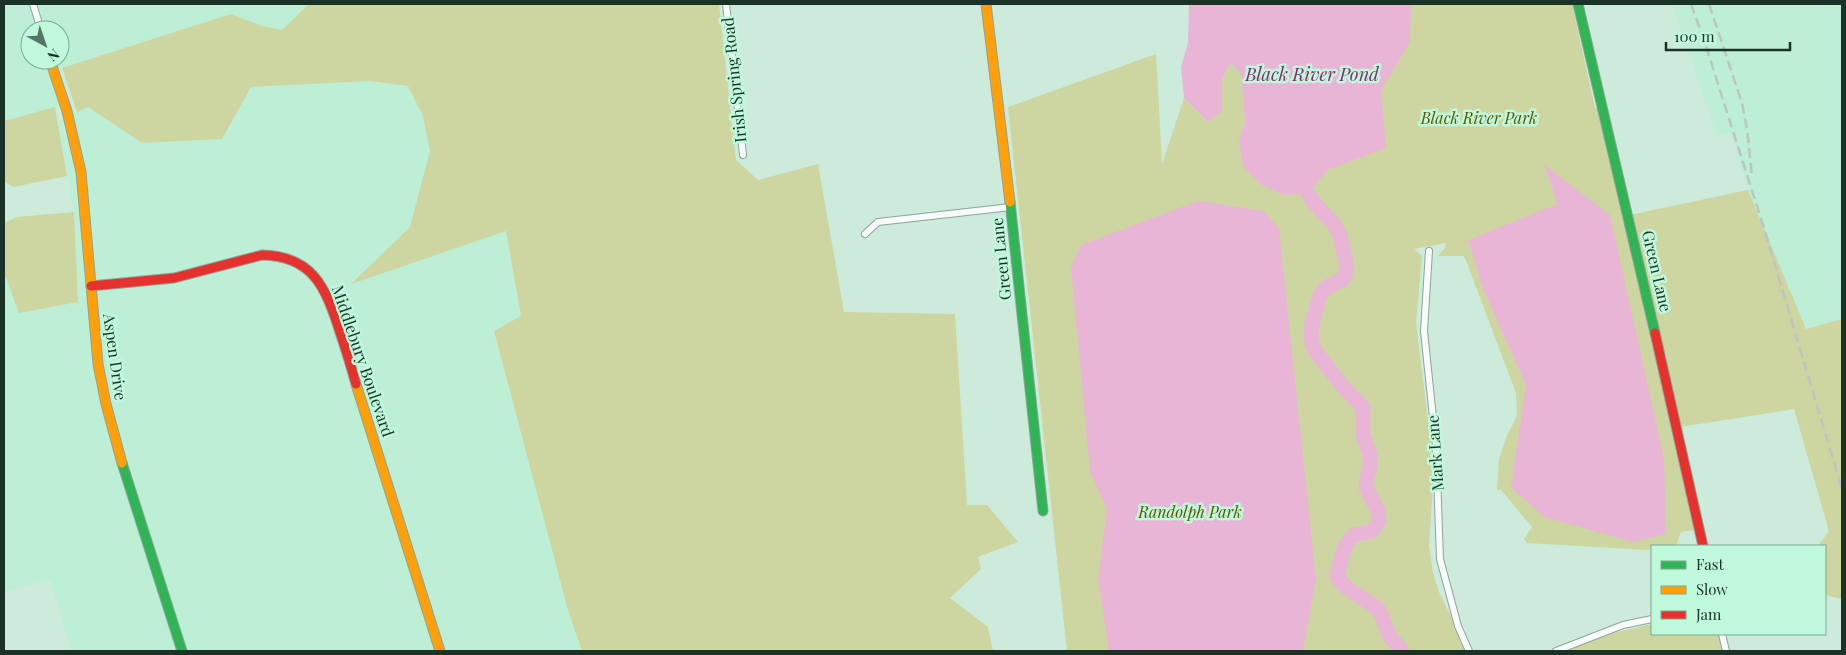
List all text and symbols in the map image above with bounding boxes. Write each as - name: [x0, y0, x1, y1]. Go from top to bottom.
- street label: Irish Spring Road: [716, 16, 751, 144]
- north arrow: [20, 20, 70, 70]
- scale bar: [1666, 20, 1790, 52]
- text: 100 m: [1674, 26, 1715, 46]
- text: N: [44, 45, 64, 66]
- water label: Black River Pond: [1244, 62, 1380, 86]
- park label: Black River Park: [1420, 107, 1537, 128]
- street label: Green Lane: [986, 217, 1015, 301]
- street label: Green Lane: [1638, 228, 1677, 314]
- street label: Middlebury Boulevard: [328, 282, 399, 439]
- street label: Aspen Drive: [99, 311, 132, 402]
- street label: Mark Lane: [1421, 414, 1448, 492]
- park label: Randolph Park: [1137, 501, 1242, 522]
- legend: [1651, 545, 1826, 635]
- text: Fast: [1696, 554, 1725, 574]
- text: Slow: [1696, 579, 1728, 599]
- text: Jam: [1695, 604, 1722, 624]

